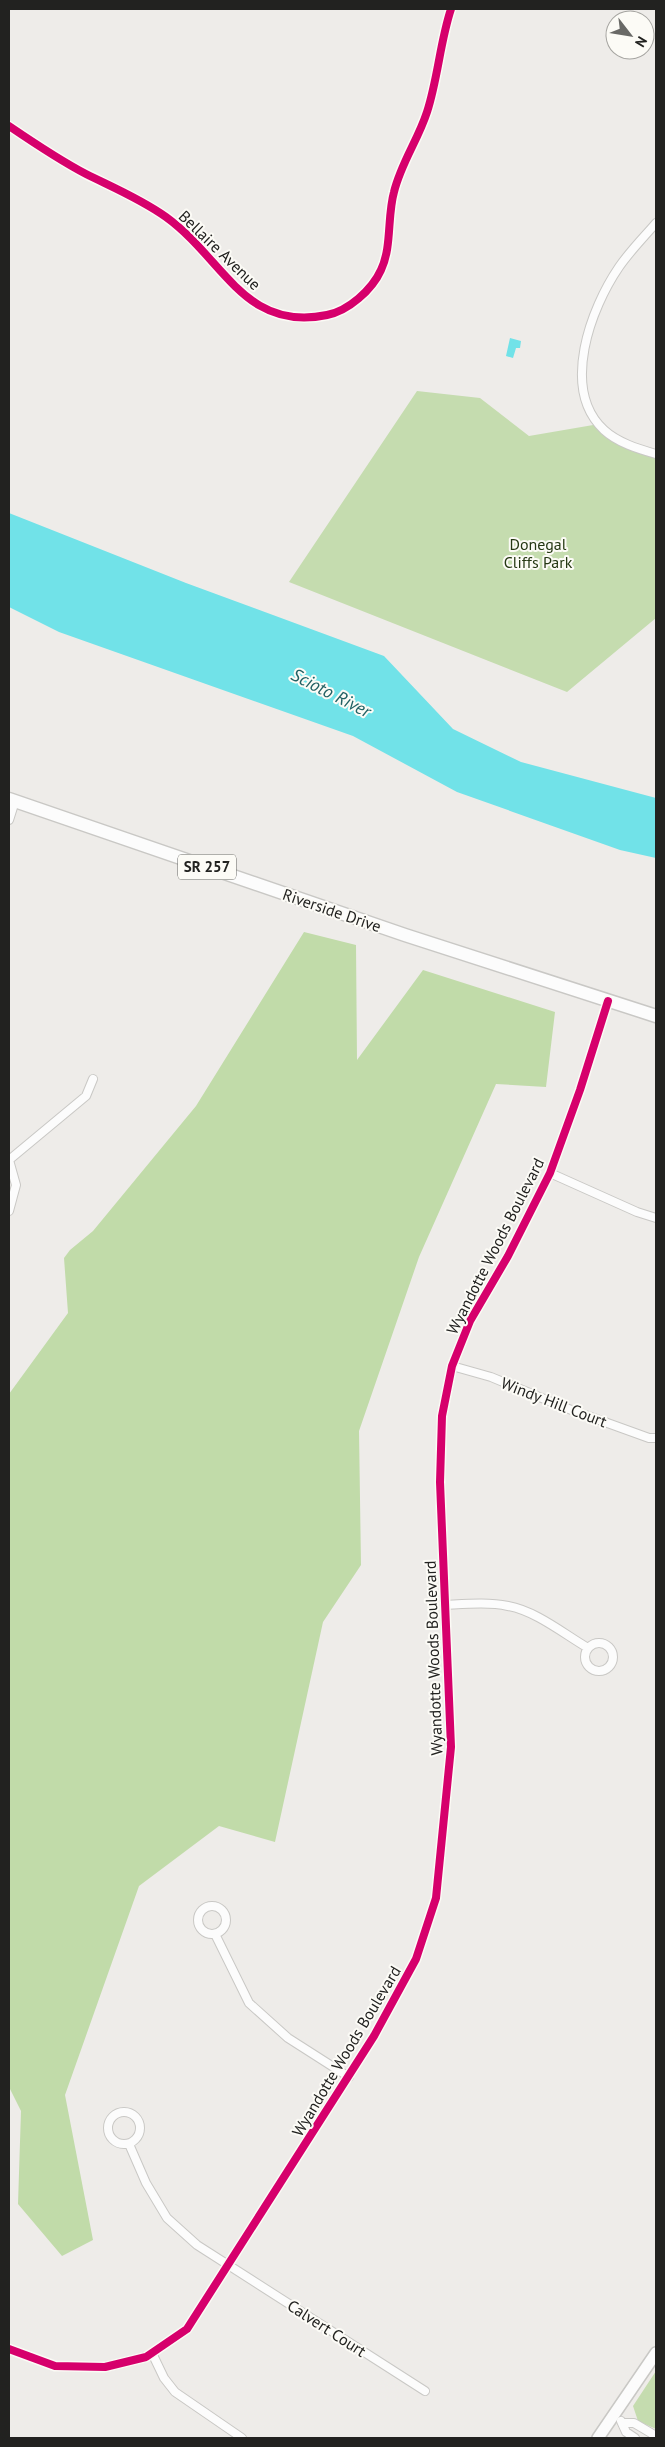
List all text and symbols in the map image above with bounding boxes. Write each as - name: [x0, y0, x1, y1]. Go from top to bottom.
- north arrow: [605, 10, 655, 60]
- text: N: [631, 33, 651, 50]
- street label: Bellaire Avenue: [175, 206, 265, 294]
- park label: Donegal Cliffs Park: [504, 534, 573, 572]
- water label: Scioto River: [288, 663, 376, 723]
- road number: SR 257: [178, 854, 236, 880]
- street label: Riverside Drive: [280, 884, 384, 936]
- street label: Wyandotte Woods Boulevard: [442, 1155, 548, 1337]
- street label: Windy Hill Court: [498, 1373, 610, 1432]
- street label: Wyandotte Woods Boulevard: [420, 1560, 446, 1756]
- street label: Wyandotte Woods Boulevard: [287, 1962, 405, 2140]
- street label: Calvert Court: [284, 2295, 371, 2361]

